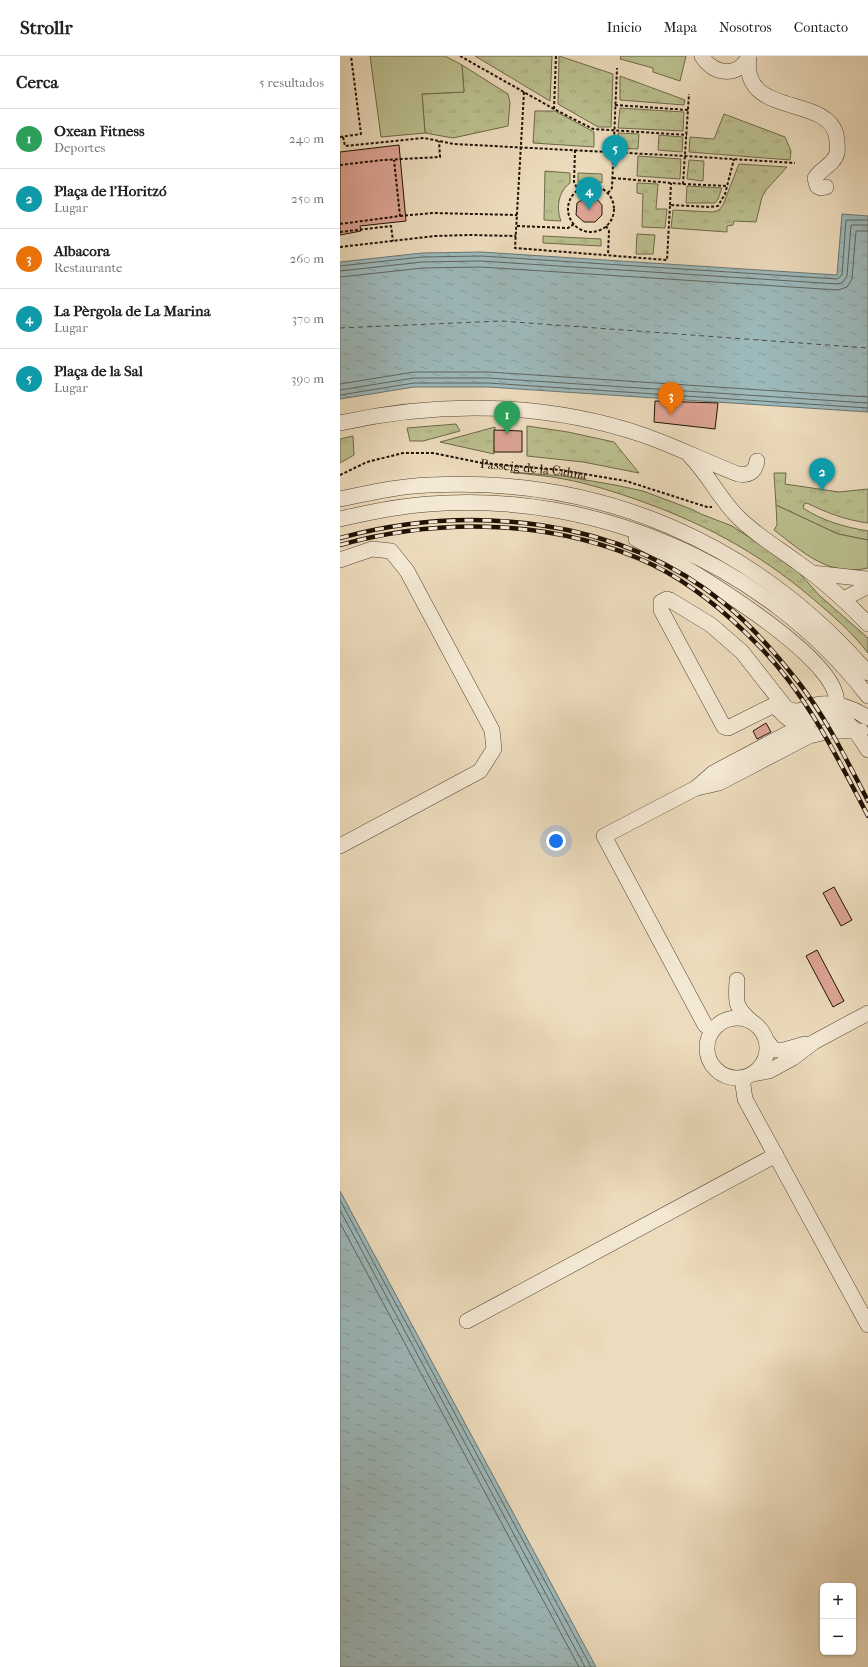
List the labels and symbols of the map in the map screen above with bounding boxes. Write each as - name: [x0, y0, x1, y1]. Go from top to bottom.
- pin: 5: [602, 135, 628, 168]
- pin: 4: [576, 177, 602, 210]
- pin: 3: [658, 382, 684, 415]
- pin: 1: [494, 401, 520, 434]
- street label: Passeig de la Calma: [480, 455, 589, 482]
- pin: 2: [809, 458, 835, 491]
- your location: [546, 831, 566, 851]

